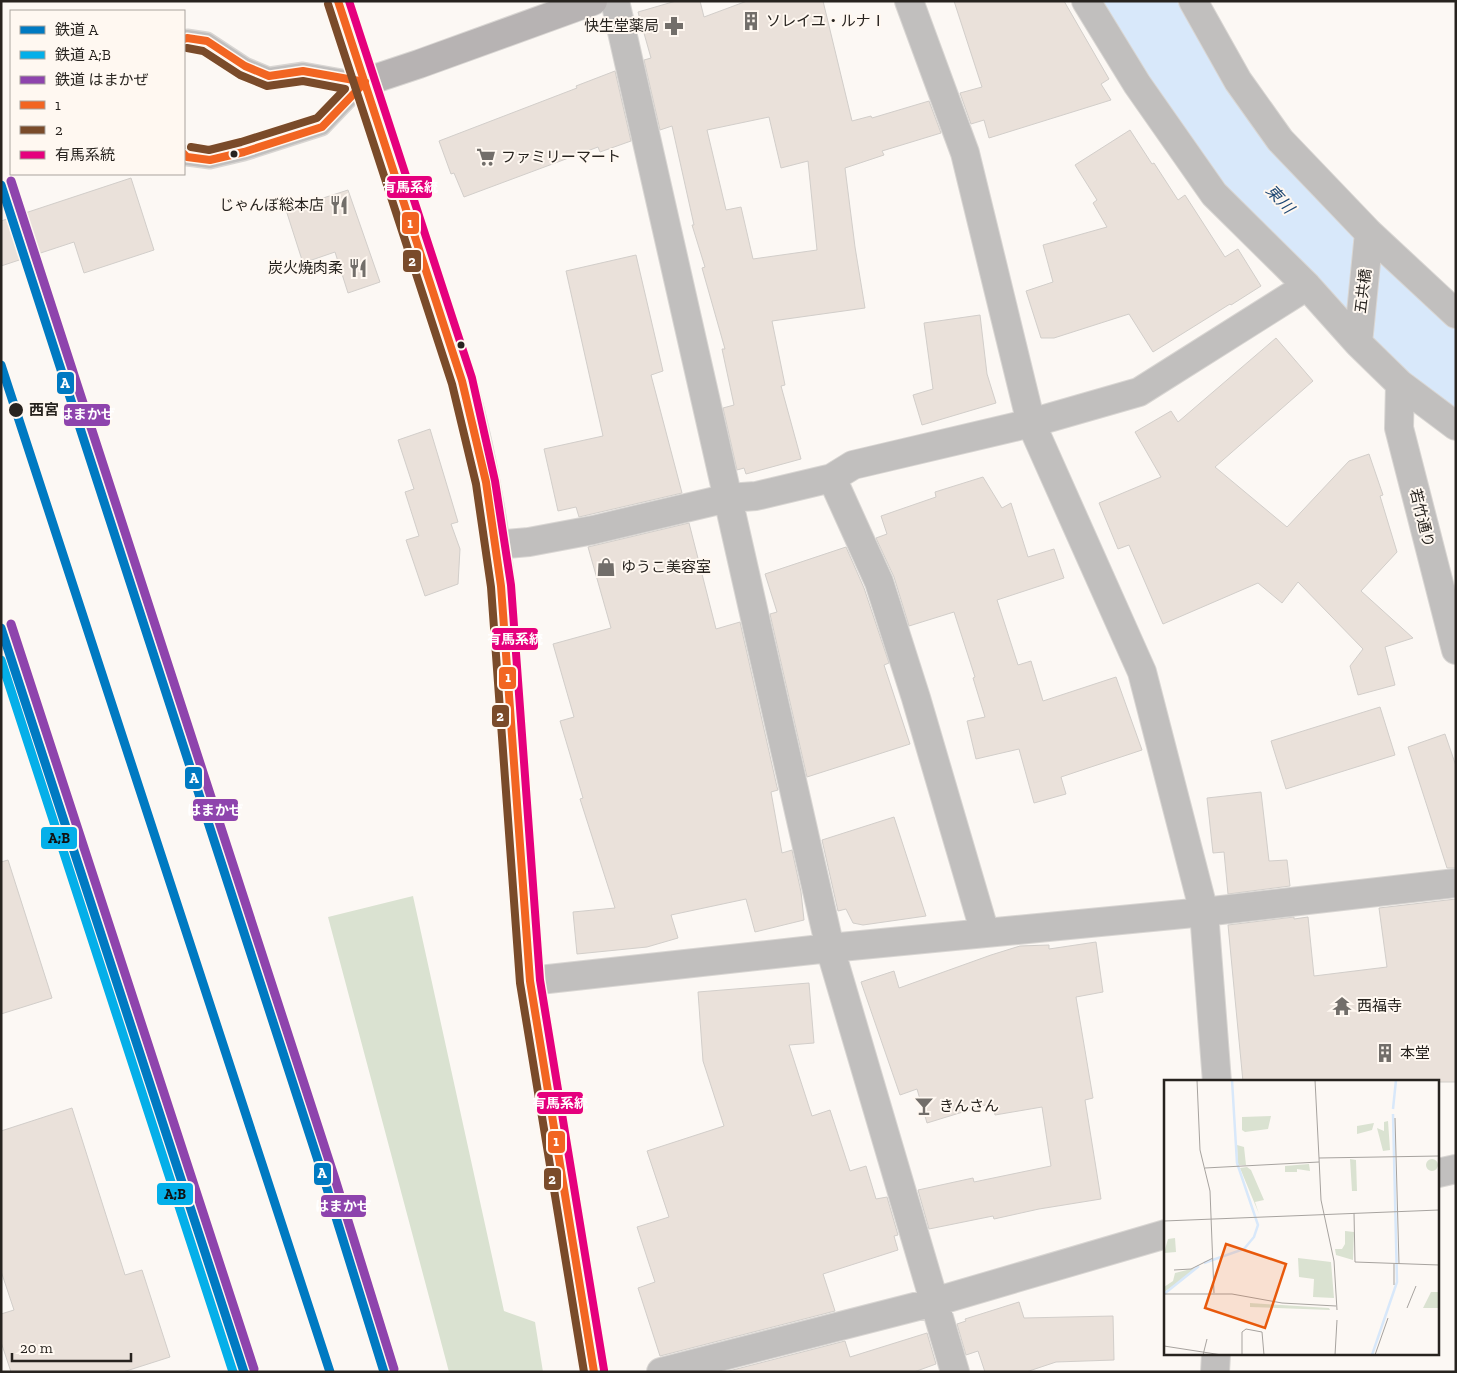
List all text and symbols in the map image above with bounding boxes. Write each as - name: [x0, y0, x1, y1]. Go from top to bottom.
- legend: [10, 10, 185, 175]
- building icon: ソレイユ・ルナⅠ: [740, 10, 762, 32]
- place label: ソレイユ・ルナⅠ: [766, 12, 886, 30]
- pharmacy icon: 快生堂薬局: [663, 15, 685, 37]
- place label: 快生堂薬局: [584, 17, 659, 35]
- text: 鉄道 A: [55, 21, 98, 39]
- text: 鉄道 A;B: [55, 46, 111, 64]
- text: 鉄道 はまかぜ: [55, 71, 148, 89]
- text: 1: [55, 96, 61, 114]
- text: 2: [55, 121, 63, 139]
- text: 有馬系統: [55, 146, 115, 164]
- supermarket icon: ファミリーマート: [475, 146, 497, 168]
- place label: ファミリーマート: [501, 148, 621, 166]
- unlabelled marker: [229, 149, 239, 159]
- line badge: 有馬系統: [386, 175, 433, 199]
- text: 有馬系統: [382, 179, 438, 196]
- water label: 東川: [1262, 181, 1299, 219]
- restaurant icon: じゃんぼ総本店: [328, 194, 350, 216]
- place label: じゃんぼ総本店: [219, 196, 324, 214]
- line badge: 1: [401, 211, 420, 235]
- text: 1: [407, 215, 413, 232]
- line badge: 2: [402, 249, 422, 273]
- text: 2: [408, 253, 416, 270]
- restaurant icon: 炭火焼肉柔: [347, 257, 369, 279]
- place label: 炭火焼肉柔: [268, 259, 343, 277]
- street label: 五共橋: [1351, 268, 1375, 314]
- unlabelled marker: [456, 340, 466, 350]
- line badge: A: [56, 371, 75, 395]
- text: A: [60, 375, 70, 392]
- marker: 西宮: [7, 401, 25, 419]
- place label: 西宮: [29, 401, 59, 419]
- line badge: はまかぜ: [63, 403, 111, 427]
- text: はまかぜ: [59, 406, 115, 423]
- street label: 若竹通り: [1406, 487, 1438, 549]
- shop icon: ゆうこ美容室: [595, 556, 617, 578]
- place label: ゆうこ美容室: [621, 558, 711, 576]
- line badge: 有馬系統: [491, 627, 539, 651]
- text: 有馬系統: [487, 631, 543, 648]
- line badge: 1: [498, 666, 517, 690]
- text: 1: [505, 669, 511, 686]
- line badge: 2: [491, 704, 510, 728]
- text: 2: [496, 708, 504, 725]
- line badge: A: [184, 766, 203, 790]
- text: A: [189, 770, 199, 787]
- line badge: はまかぜ: [192, 798, 239, 822]
- text: はまかぜ: [187, 802, 243, 819]
- line badge: A;B: [40, 826, 78, 850]
- text: A;B: [48, 830, 70, 847]
- temple icon: 西福寺: [1331, 995, 1353, 1017]
- place label: 西福寺: [1357, 997, 1402, 1015]
- building icon: 本堂: [1374, 1042, 1396, 1064]
- place label: 本堂: [1400, 1044, 1430, 1062]
- inset map: [1164, 1080, 1440, 1356]
- line badge: 有馬系統: [536, 1091, 584, 1115]
- text: 有馬系統: [532, 1095, 588, 1112]
- bar icon: きんさん: [913, 1095, 935, 1117]
- place label: きんさん: [939, 1097, 999, 1115]
- line badge: 1: [547, 1130, 566, 1154]
- text: 1: [553, 1133, 559, 1150]
- line badge: A: [313, 1162, 332, 1186]
- text: A: [317, 1165, 327, 1182]
- line badge: 2: [543, 1167, 562, 1191]
- text: 2: [548, 1171, 556, 1188]
- line badge: A;B: [156, 1182, 194, 1206]
- text: A;B: [164, 1186, 186, 1203]
- line badge: はまかぜ: [320, 1194, 367, 1218]
- text: はまかぜ: [315, 1198, 371, 1215]
- scale bar: [12, 1330, 131, 1362]
- text: 20 m: [20, 1339, 53, 1357]

